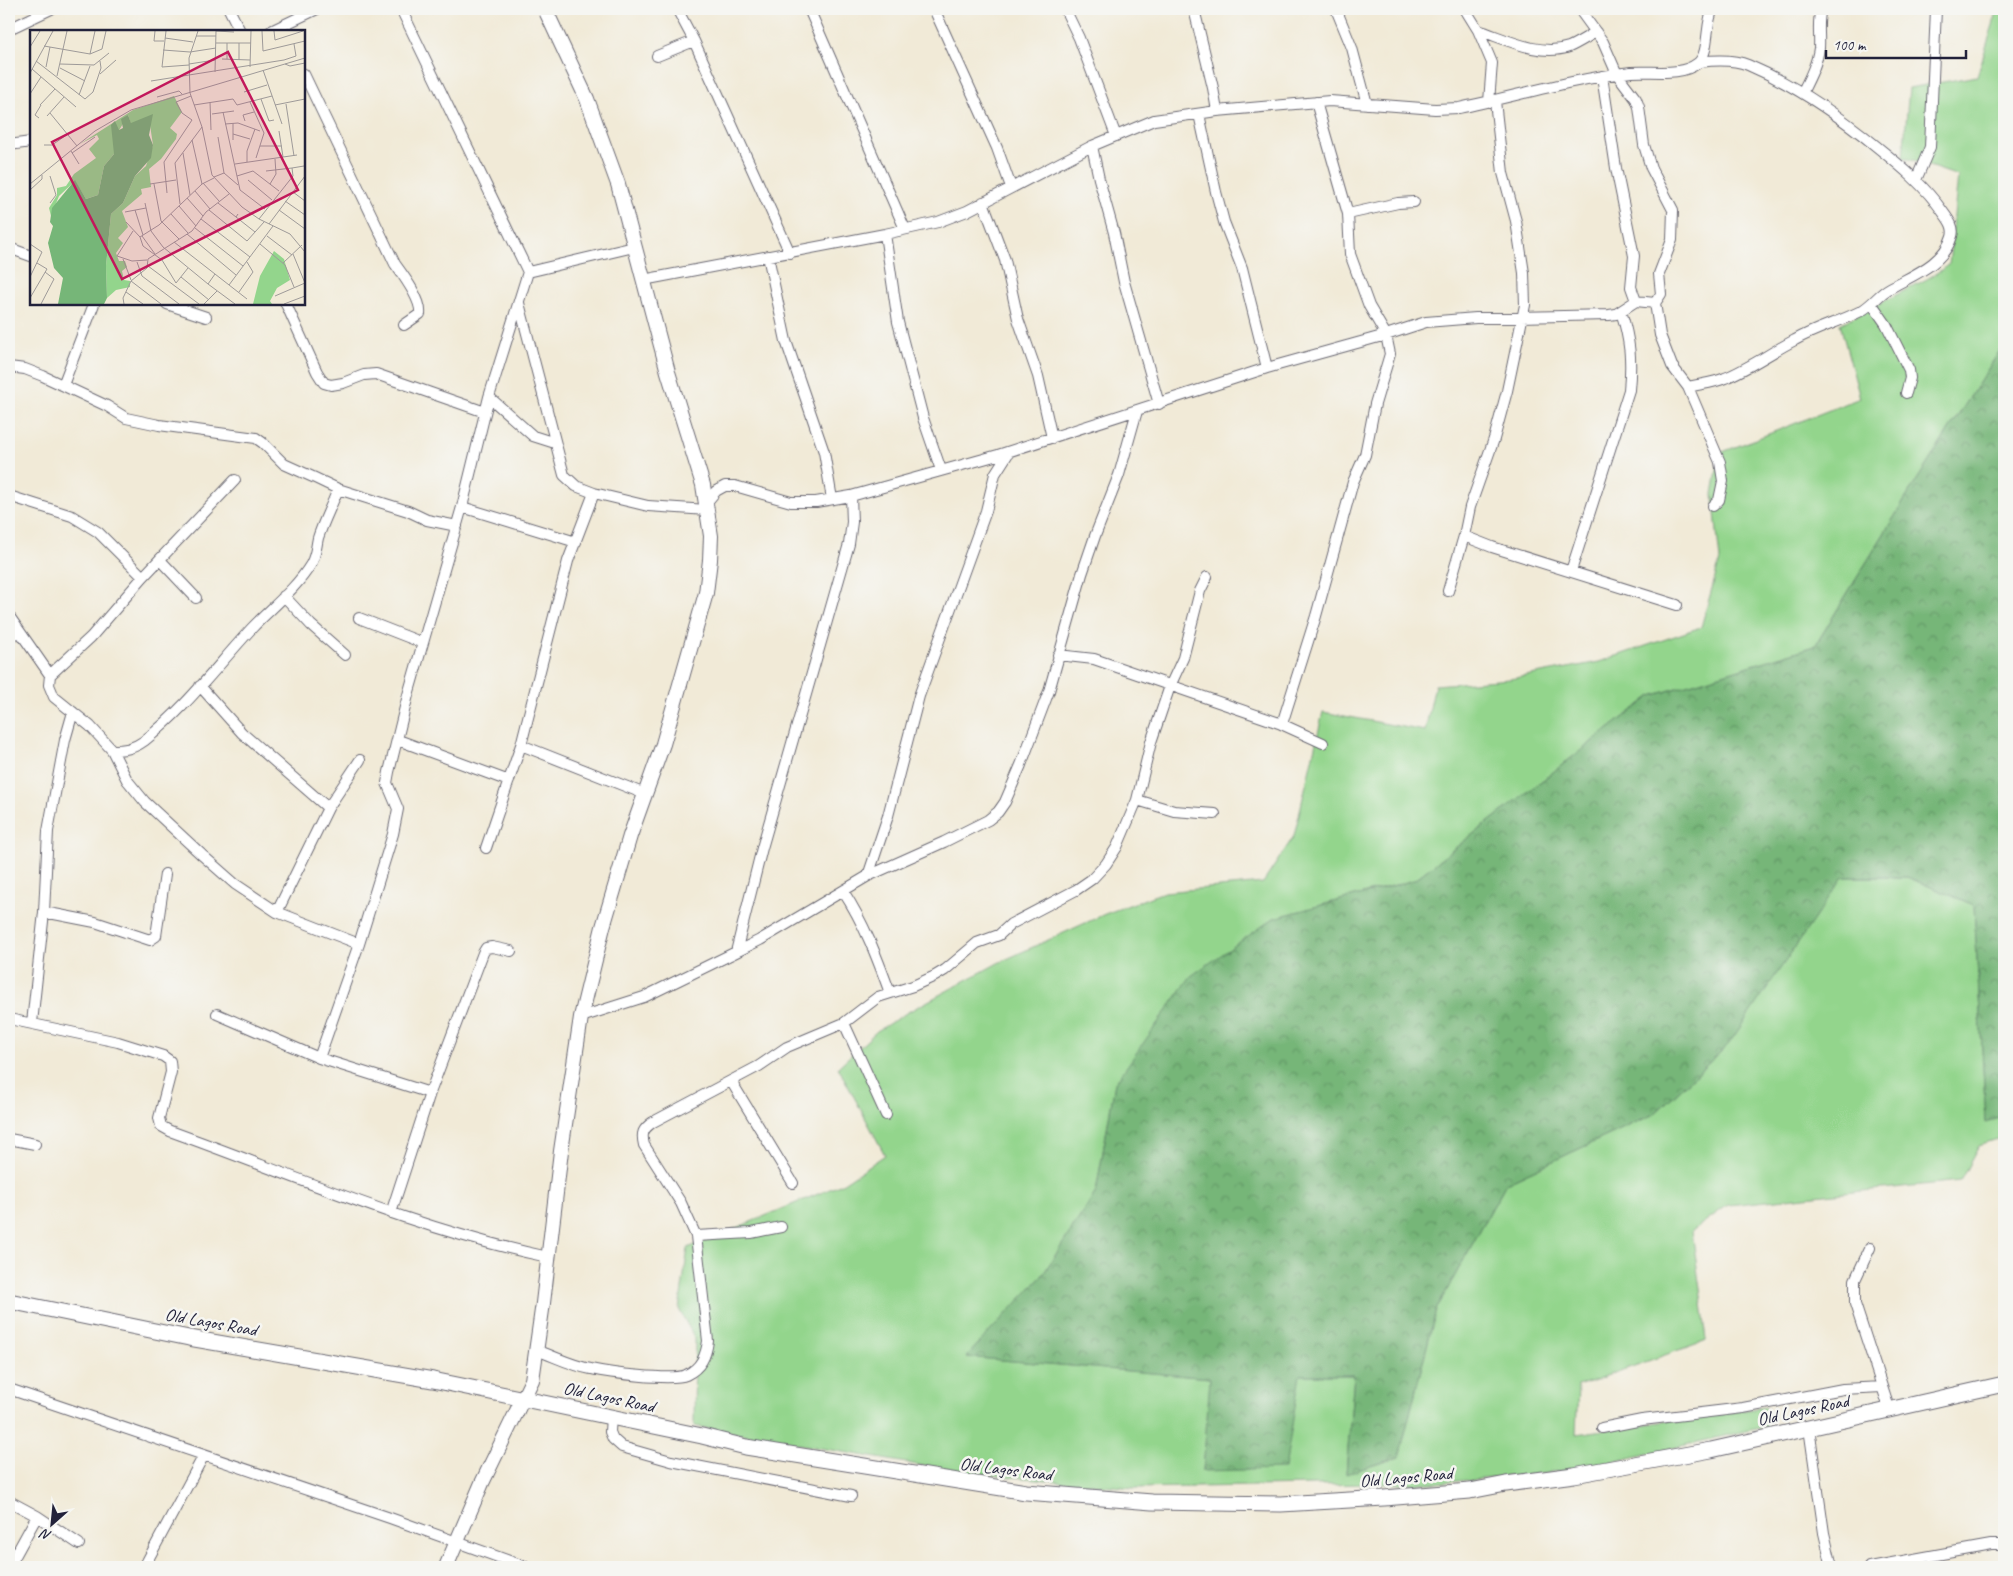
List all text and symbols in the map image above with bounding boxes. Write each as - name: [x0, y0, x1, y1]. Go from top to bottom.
- scale bar: [1826, 28, 1966, 60]
- inset map: [30, 30, 305, 305]
- text: 100 m: [1833, 36, 1867, 55]
- street label: Old Lagos Road: [163, 1303, 261, 1341]
- street label: Old Lagos Road: [561, 1377, 660, 1418]
- street label: Old Lagos Road: [1755, 1389, 1854, 1430]
- street label: Old Lagos Road: [959, 1452, 1056, 1486]
- street label: Old Lagos Road: [1359, 1462, 1456, 1492]
- north arrow: [28, 1498, 78, 1548]
- text: N: [37, 1525, 54, 1545]

